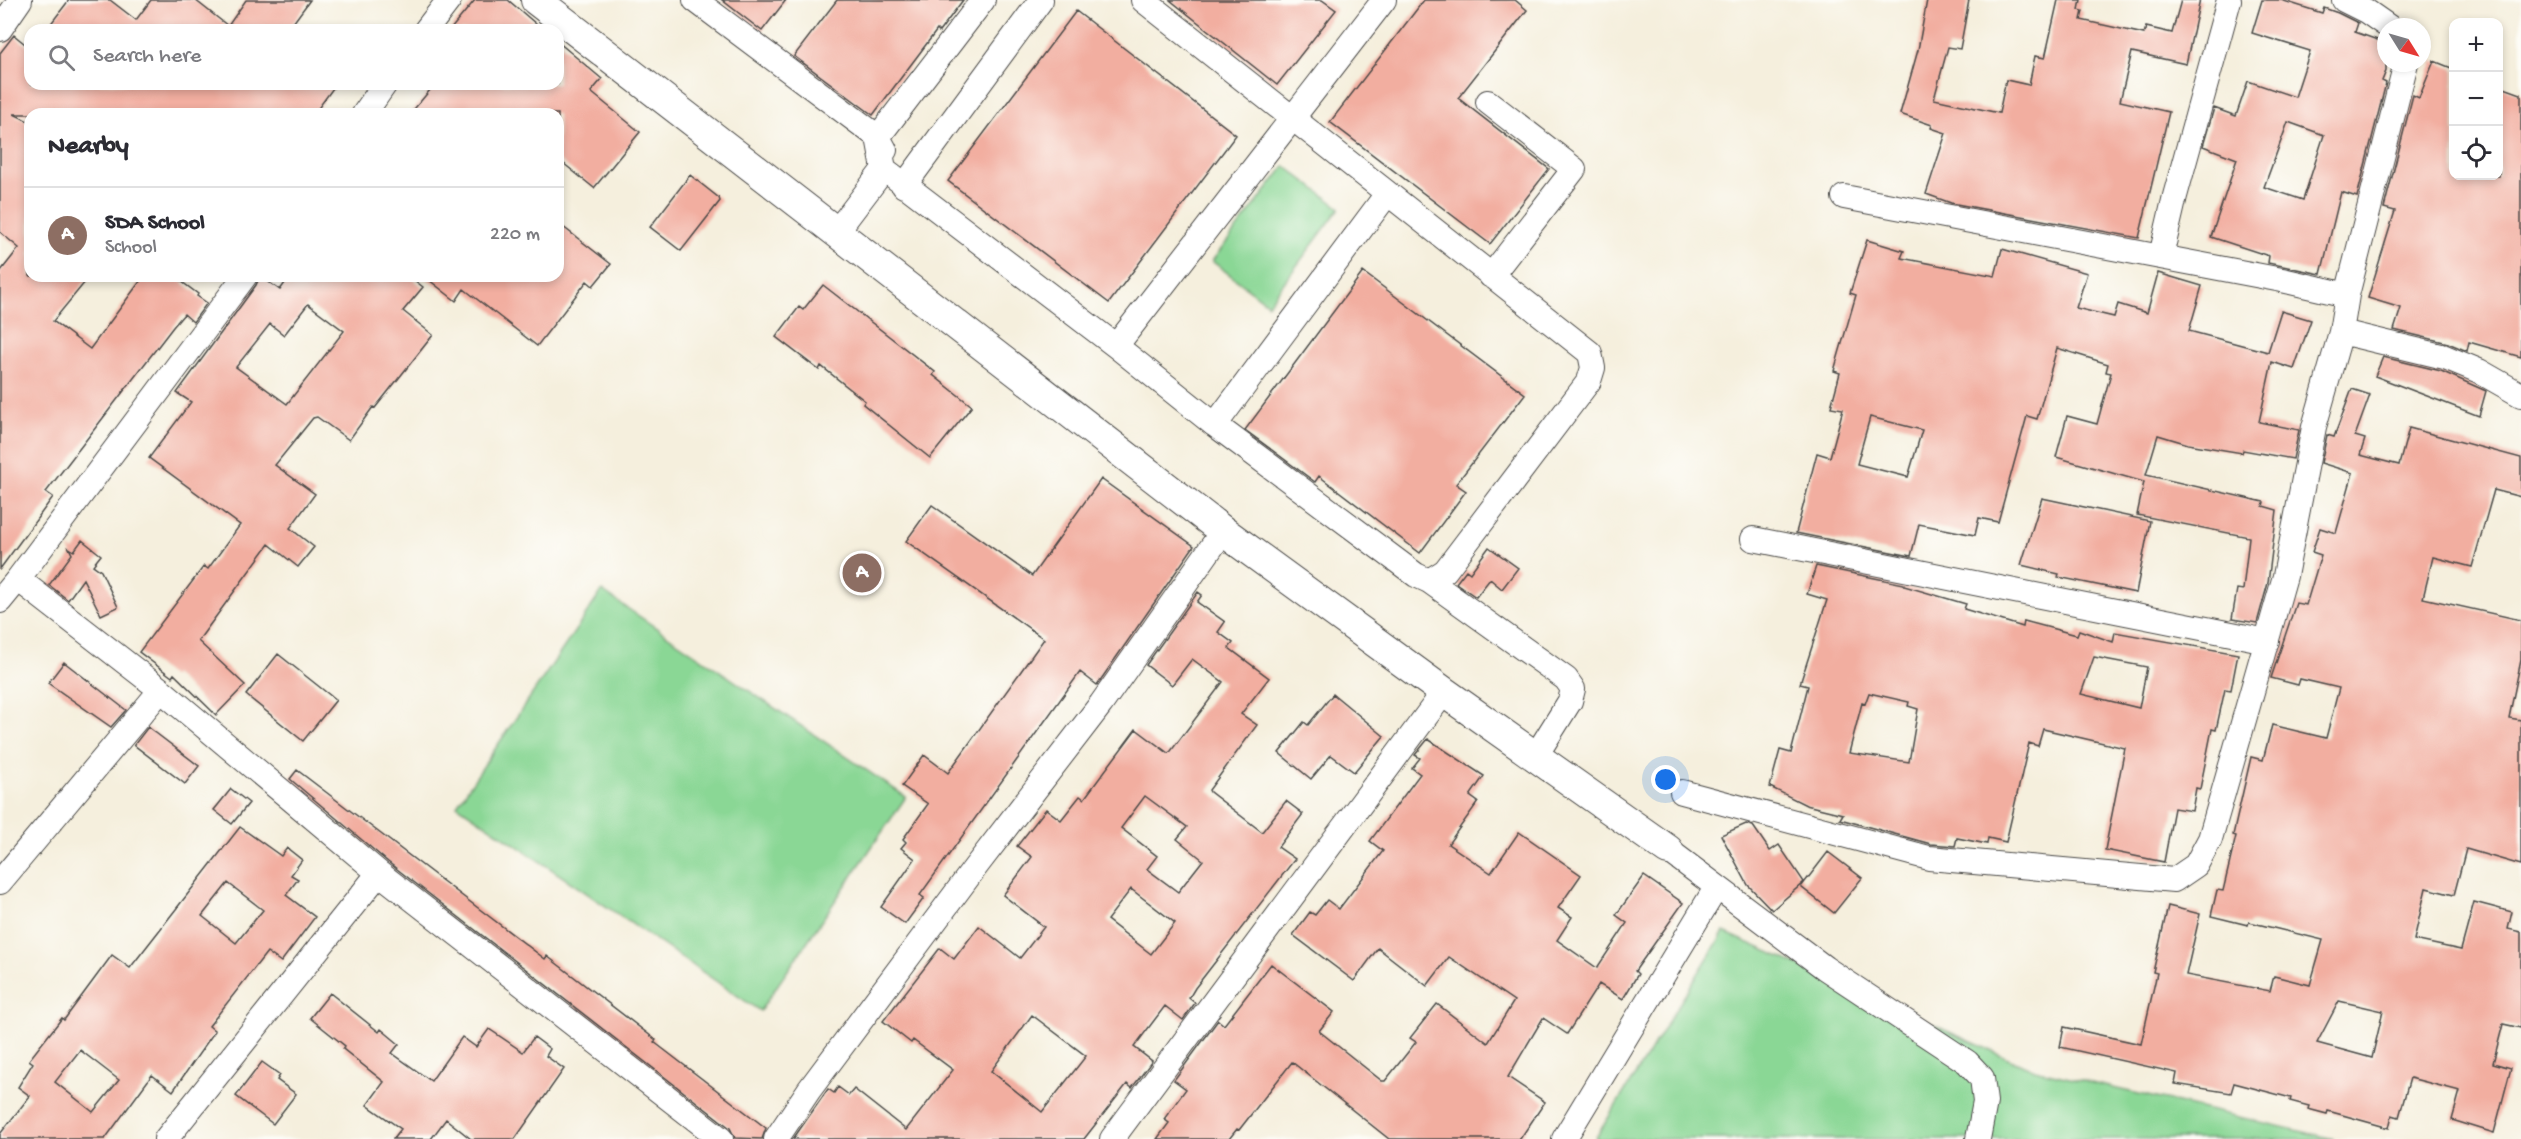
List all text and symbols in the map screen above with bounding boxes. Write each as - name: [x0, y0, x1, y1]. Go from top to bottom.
- north arrow: [2377, 18, 2431, 72]
- map controls: [2449, 18, 2503, 180]
- button: +: [2449, 18, 2503, 72]
- search box: [24, 24, 564, 90]
- icon: search: [45, 41, 78, 74]
- text: Search here: [93, 44, 201, 70]
- button: −: [2449, 72, 2503, 126]
- button: locate: [2449, 126, 2503, 180]
- text: Nearby: [48, 132, 129, 163]
- text: SDA School: [105, 211, 205, 237]
- text: A: [62, 224, 73, 247]
- text: 220 m: [490, 224, 540, 247]
- text: School: [105, 237, 157, 260]
- pin: A: [842, 550, 882, 596]
- your location: [1651, 765, 1680, 794]

